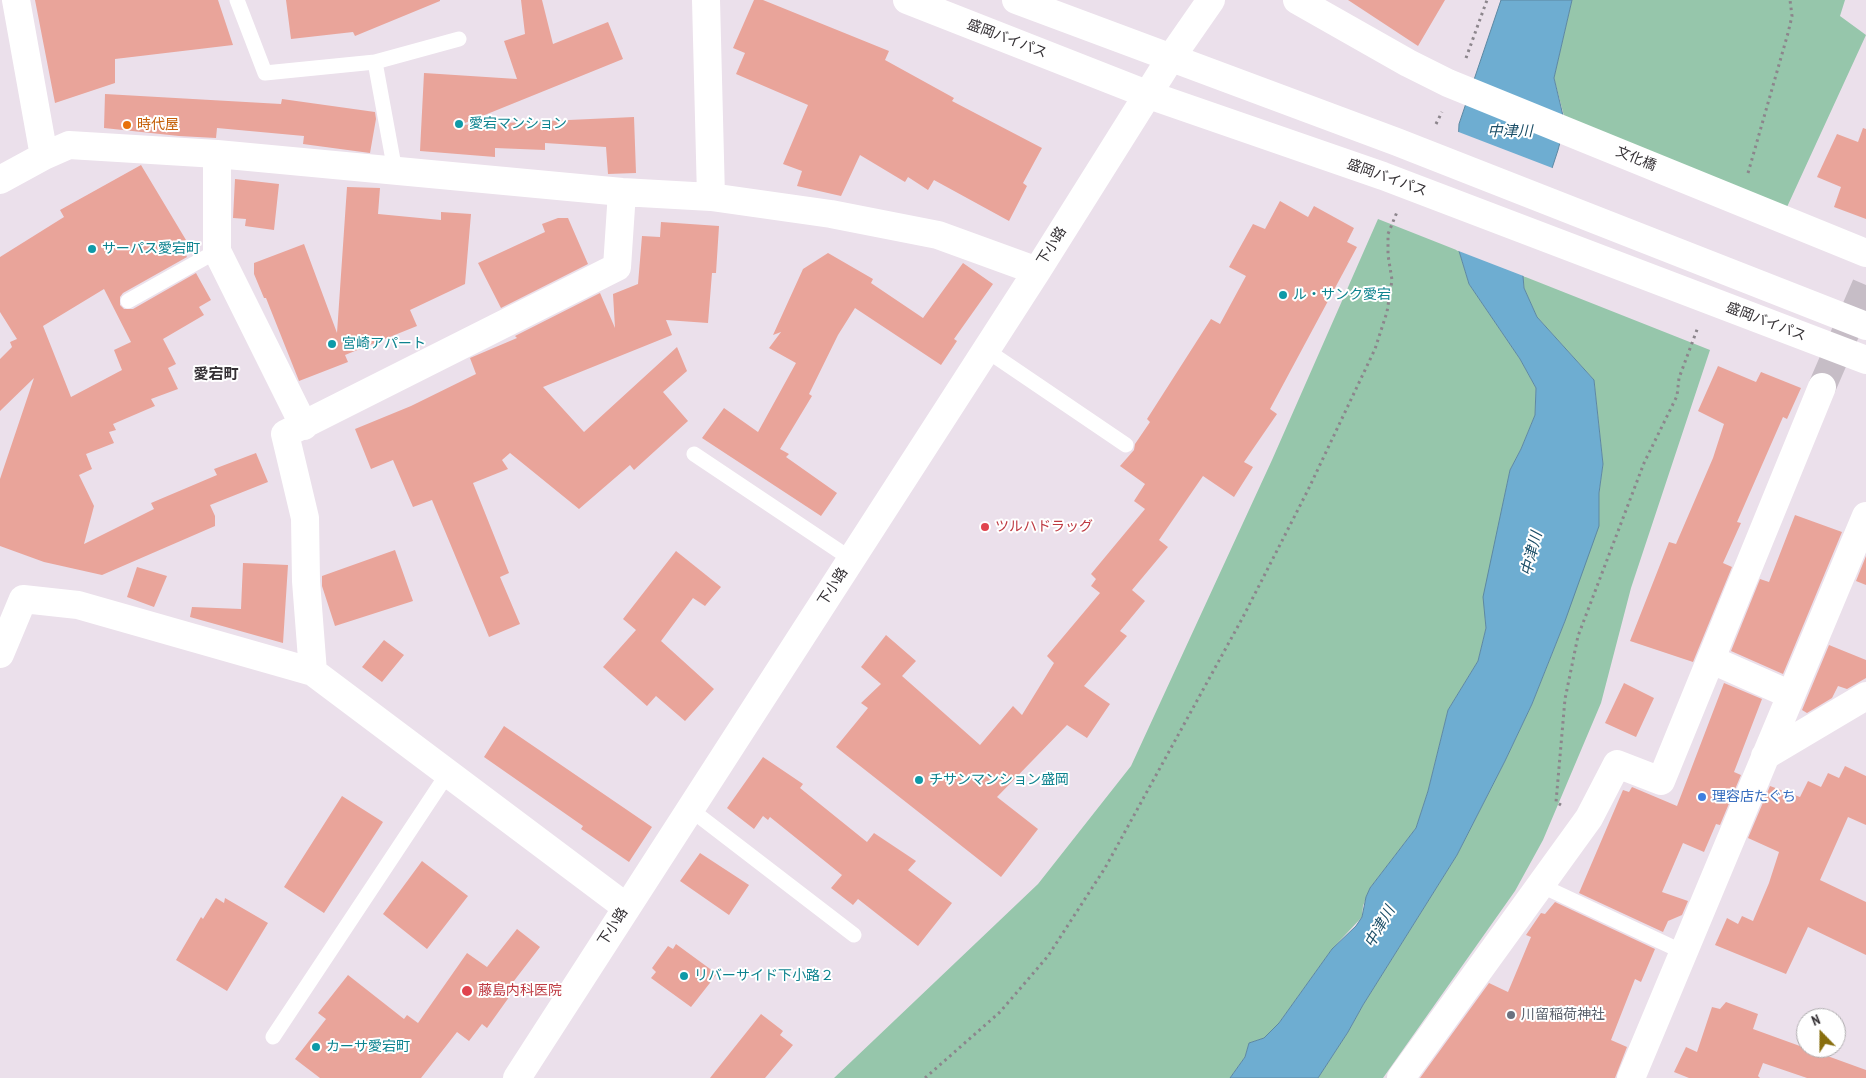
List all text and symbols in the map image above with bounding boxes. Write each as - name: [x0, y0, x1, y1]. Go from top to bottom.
- street label: 盛岡バイパス: [965, 16, 1049, 62]
- place label: 愛宕マンション: [469, 116, 567, 132]
- place label: 時代屋: [137, 117, 179, 133]
- marker: 愛宕マンション: [453, 118, 465, 130]
- marker: 時代屋: [121, 119, 133, 131]
- water label: 中津川: [1488, 123, 1532, 141]
- street label: 文化橋: [1613, 143, 1659, 175]
- street label: 盛岡バイパス: [1345, 156, 1429, 200]
- street label: 下小路: [1034, 224, 1070, 268]
- place label: サーパス愛宕町: [102, 241, 200, 257]
- marker: サーパス愛宕町: [86, 243, 98, 255]
- place label: ル・サンク愛宕: [1293, 287, 1391, 303]
- marker: ル・サンク愛宕: [1277, 289, 1289, 301]
- street label: 盛岡バイパス: [1724, 299, 1808, 345]
- place label: 宮崎アパート: [342, 336, 426, 352]
- marker: 宮崎アパート: [326, 338, 338, 350]
- district label: 愛宕町: [194, 366, 238, 384]
- place label: ツルハドラッグ: [995, 519, 1093, 535]
- marker: ツルハドラッグ: [979, 521, 991, 533]
- water label: 中津川: [1518, 530, 1546, 578]
- street label: 下小路: [815, 565, 851, 609]
- place label: チサンマンション盛岡: [929, 772, 1069, 788]
- marker: チサンマンション盛岡: [913, 774, 925, 786]
- place label: 理容店たぐち: [1712, 789, 1796, 805]
- marker: 理容店たぐち: [1696, 791, 1708, 803]
- water label: 中津川: [1361, 903, 1399, 951]
- street label: 下小路: [595, 905, 631, 949]
- place label: リバーサイド下小路２: [694, 968, 834, 984]
- marker: リバーサイド下小路２: [678, 970, 690, 982]
- place label: 藤島内科医院: [478, 983, 562, 999]
- marker: 藤島内科医院: [460, 984, 474, 998]
- place label: 川留稲荷神社: [1521, 1007, 1605, 1023]
- north arrow: [1796, 1008, 1846, 1058]
- marker: 川留稲荷神社: [1505, 1009, 1517, 1021]
- text: N: [1809, 1010, 1823, 1030]
- place label: カーサ愛宕町: [326, 1039, 410, 1055]
- marker: カーサ愛宕町: [310, 1041, 322, 1053]

